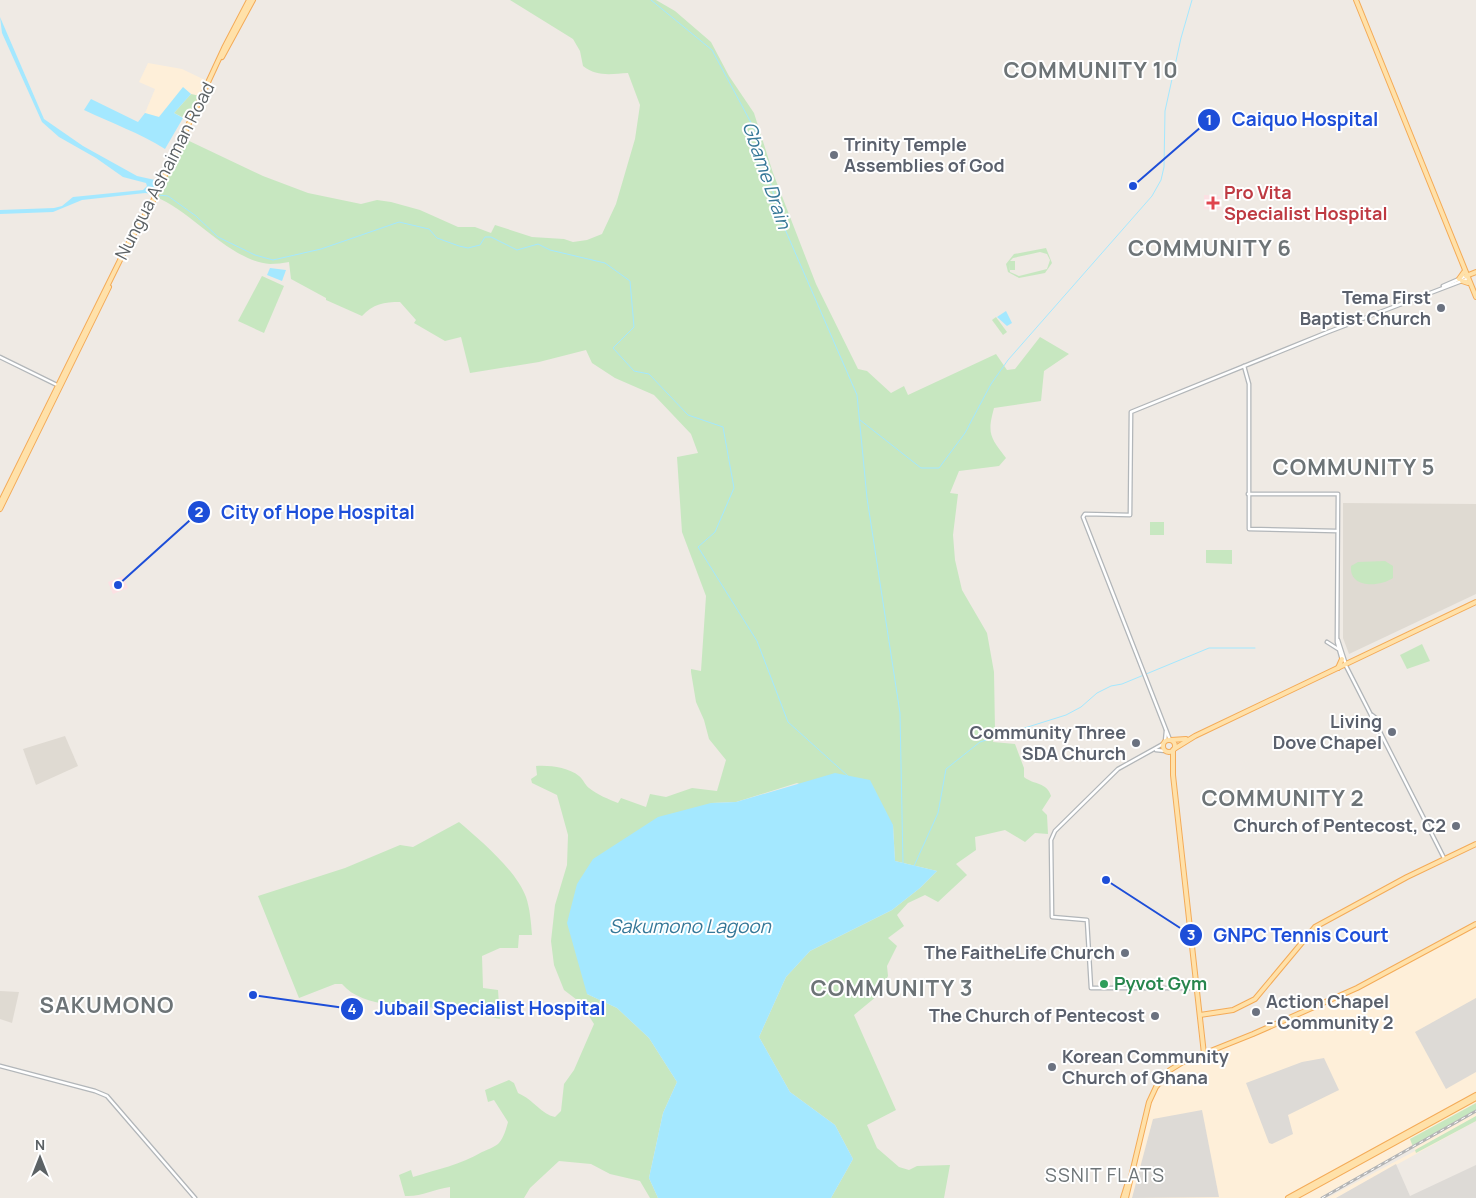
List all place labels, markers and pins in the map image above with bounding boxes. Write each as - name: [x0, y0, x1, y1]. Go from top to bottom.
- callout: Caiquo Hospital: [1196, 103, 1388, 137]
- place label: Trinity Temple Assemblies of God: [844, 132, 1005, 177]
- marker: Trinity Temple Assemblies of God: [828, 149, 840, 161]
- place label: Pro Vita Specialist Hospital: [1224, 180, 1388, 225]
- marker: Pro Vita Specialist Hospital: [1206, 196, 1220, 210]
- place label: Tema First Baptist Church: [1300, 285, 1431, 330]
- marker: Tema First Baptist Church: [1435, 302, 1447, 314]
- callout: City of Hope Hospital: [186, 495, 425, 529]
- place label: Living Dove Chapel: [1273, 709, 1382, 754]
- place label: Community Three SDA Church: [970, 720, 1126, 765]
- marker: Living Dove Chapel: [1386, 726, 1398, 738]
- marker: Community Three SDA Church: [1130, 737, 1142, 749]
- place label: Church of Pentecost, C2: [1234, 813, 1446, 837]
- marker: Church of Pentecost, C2: [1450, 820, 1462, 832]
- callout: GNPC Tennis Court: [1178, 918, 1398, 952]
- place label: The FaitheLife Church: [924, 940, 1115, 964]
- marker: The FaitheLife Church: [1119, 947, 1131, 959]
- place label: Pyvot Gym: [1114, 971, 1207, 995]
- marker: Pyvot Gym: [1098, 978, 1110, 990]
- place label: Action Chapel - Community 2: [1266, 989, 1393, 1034]
- callout: Jubail Specialist Hospital: [340, 992, 616, 1026]
- place label: The Church of Pentecost: [929, 1003, 1145, 1027]
- marker: Action Chapel - Community 2: [1250, 1006, 1262, 1018]
- marker: The Church of Pentecost: [1149, 1010, 1161, 1022]
- place label: Korean Community Church of Ghana: [1062, 1044, 1229, 1089]
- marker: Korean Community Church of Ghana: [1046, 1061, 1058, 1073]

